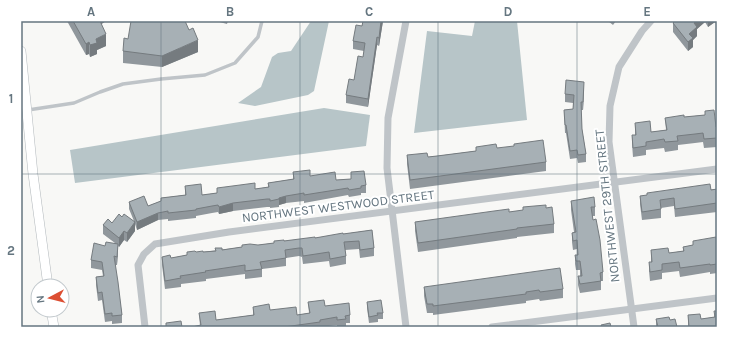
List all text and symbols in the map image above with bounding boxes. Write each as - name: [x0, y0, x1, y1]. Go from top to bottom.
- text: A: [87, 4, 95, 19]
- text: B: [226, 4, 234, 19]
- text: C: [365, 4, 373, 19]
- text: D: [504, 4, 513, 19]
- text: E: [643, 4, 651, 19]
- text: 1: [9, 91, 13, 106]
- street label: NORTHWEST 29TH STREET: [591, 128, 622, 283]
- street label: NORTHWEST WESTWOOD STREET: [241, 187, 435, 225]
- text: 2: [7, 243, 15, 258]
- north arrow: [30, 278, 70, 318]
- text: N: [34, 294, 48, 304]

